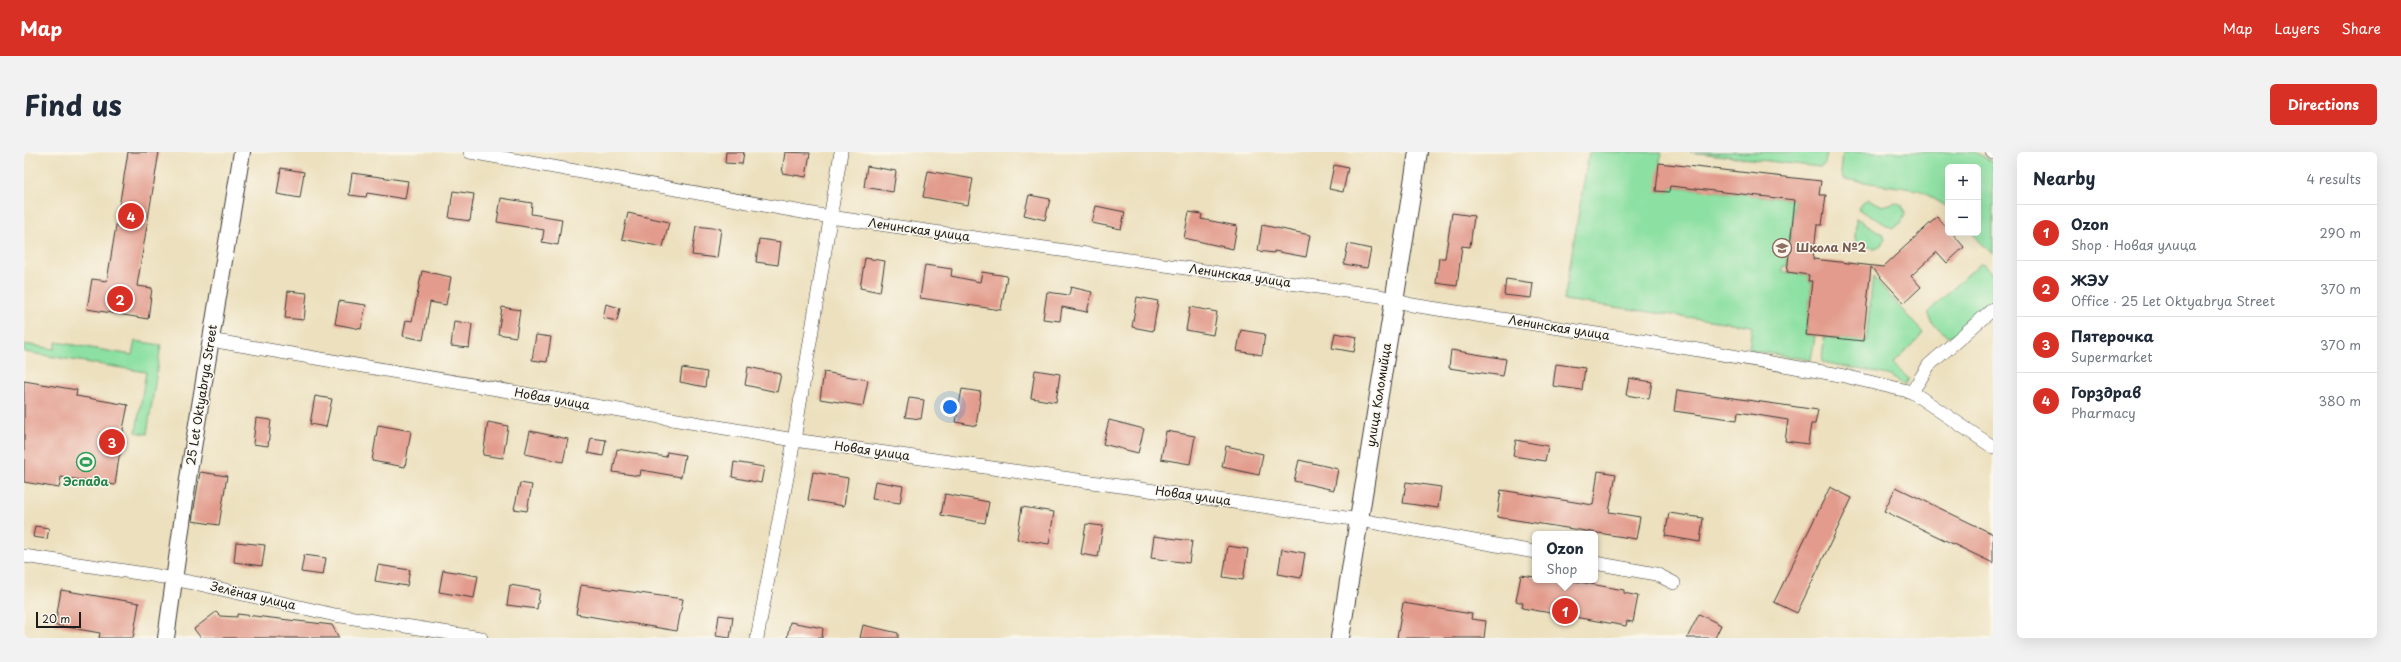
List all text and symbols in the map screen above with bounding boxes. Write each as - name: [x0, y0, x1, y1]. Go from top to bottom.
- text: Map: [20, 14, 62, 42]
- text: Map: [2223, 18, 2253, 39]
- text: Layers: [2275, 18, 2320, 39]
- text: Share: [2342, 18, 2381, 39]
- text: Find us: [24, 83, 122, 126]
- button: Directions: [2270, 84, 2377, 125]
- map controls: [1945, 164, 1981, 236]
- button: +: [1945, 164, 1981, 200]
- text: Nearby: [2033, 165, 2095, 191]
- text: 4 results: [2307, 169, 2361, 188]
- button: −: [1945, 200, 1981, 236]
- pin: 4: [118, 201, 144, 231]
- text: Ozon: [2071, 212, 2109, 235]
- street label: Ленинская улица: [867, 213, 972, 245]
- text: 1: [2043, 223, 2049, 242]
- text: 290 m: [2320, 223, 2361, 242]
- text: Shop · Новая улица: [2071, 235, 2196, 254]
- school or university icon: Школа №2: [1771, 237, 1793, 259]
- place label: Школа №2: [1796, 238, 1867, 256]
- street label: Ленинская улица: [1188, 259, 1293, 291]
- text: ЖЭУ: [2071, 268, 2109, 291]
- text: 2: [2041, 279, 2051, 298]
- text: 370 m: [2320, 279, 2361, 298]
- pin: 2: [107, 284, 133, 314]
- text: Office · 25 Let Oktyabrya Street: [2071, 291, 2275, 310]
- street label: Ленинская улица: [1507, 310, 1612, 344]
- street label: 25 Let Oktyabrya Street: [181, 323, 221, 467]
- text: Пятерочка: [2071, 324, 2154, 347]
- text: 3: [2042, 335, 2050, 354]
- text: 370 m: [2320, 335, 2361, 354]
- street label: улица Коломийца: [1361, 341, 1395, 448]
- text: Supermarket: [2071, 347, 2153, 366]
- text: Горздрав: [2071, 380, 2141, 403]
- street label: Новая улица: [513, 383, 592, 414]
- text: 4: [2042, 391, 2050, 410]
- text: 380 m: [2318, 391, 2361, 410]
- your location: [940, 397, 960, 417]
- text: Pharmacy: [2071, 403, 2136, 422]
- pin: 3: [99, 427, 125, 457]
- street label: Новая улица: [833, 436, 912, 464]
- sports icon: Эспада: [75, 451, 97, 473]
- place label: Эспада: [63, 472, 110, 490]
- street label: Новая улица: [1154, 481, 1233, 509]
- popup: [1532, 531, 1598, 583]
- text: Ozon: [1546, 536, 1584, 559]
- text: Shop: [1546, 559, 1577, 578]
- street label: Зелёная улица: [209, 576, 298, 614]
- pin: 1: [1552, 596, 1578, 626]
- scale bar: [36, 610, 81, 629]
- text: 20 m: [42, 610, 70, 627]

